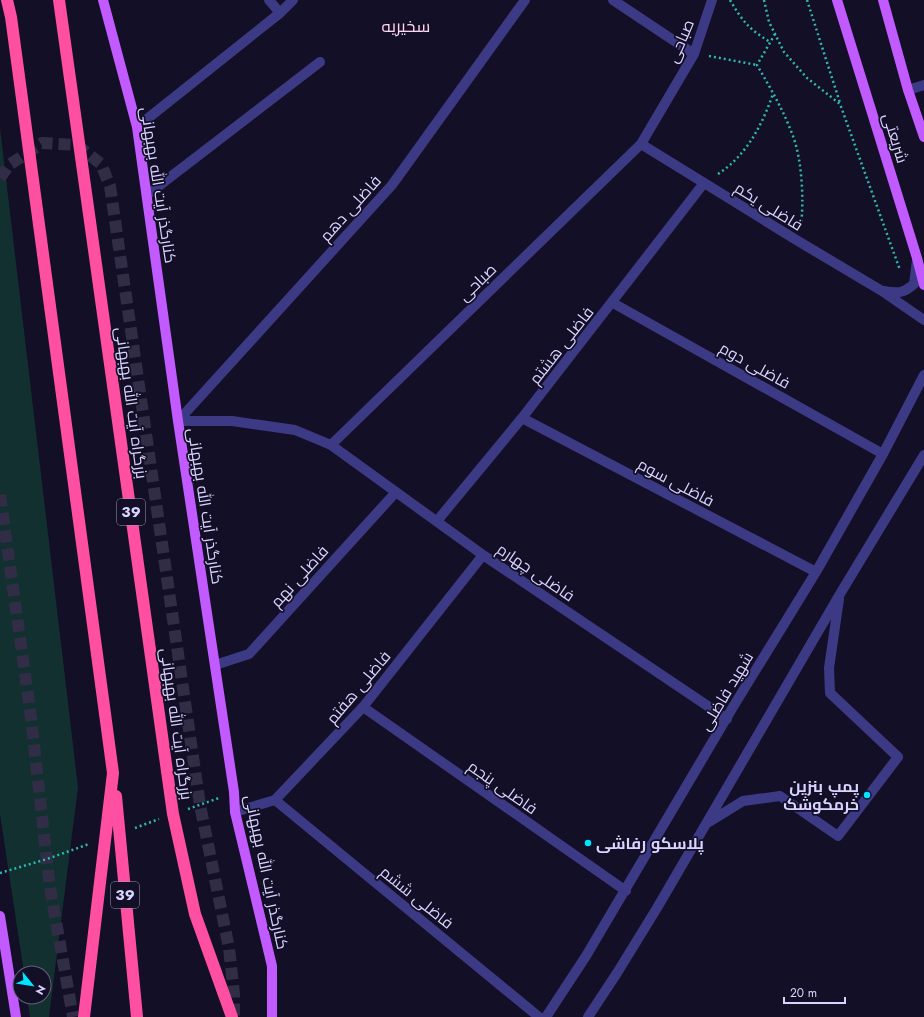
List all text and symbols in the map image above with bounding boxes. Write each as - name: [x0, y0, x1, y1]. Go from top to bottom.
- district label: سخیریه: [382, 14, 430, 38]
- street label: صباحی: [661, 16, 700, 67]
- street label: کنارگذر آیت الله بهبهانی: [135, 105, 182, 265]
- street label: شریعتی: [877, 110, 914, 166]
- street label: فاضلی دهم: [314, 170, 386, 247]
- street label: فاضلی یکم: [730, 176, 807, 237]
- street label: صباحی: [453, 258, 502, 306]
- street label: فاضلی هشتم: [524, 302, 599, 389]
- street label: بزرگراه آیت الله بهبهانی: [109, 326, 154, 480]
- street label: فاضلی دوم: [715, 337, 794, 394]
- street label: کنارگذر آیت الله بهبهانی: [182, 426, 229, 586]
- street label: فاضلی سوم: [633, 453, 718, 512]
- road number: 39: [117, 499, 145, 525]
- street label: فاضلی چهارم: [492, 538, 579, 607]
- street label: فاضلی نهم: [265, 540, 334, 613]
- street label: فاضلی هفتم: [321, 646, 396, 729]
- street label: بزرگراه آیت الله بهبهانی: [154, 647, 199, 801]
- street label: شهید فاضلی: [694, 647, 759, 735]
- street label: فاضلی پنجم: [463, 755, 542, 820]
- place label: پمپ بنزین خرمکوشک: [783, 775, 859, 816]
- marker: پمپ بنزین خرمکوشک: [862, 790, 872, 800]
- street label: کنارگذر آیت الله بهبهانی: [239, 793, 294, 952]
- place label: پلاسکو رفاشی: [596, 832, 704, 855]
- marker: پلاسکو رفاشی: [583, 838, 593, 848]
- street label: فاضلی ششم: [375, 860, 458, 934]
- road number: 39: [111, 882, 139, 908]
- north arrow: [12, 965, 52, 1005]
- scale bar: [784, 979, 845, 1005]
- text: N: [32, 982, 50, 998]
- text: 20 m: [790, 984, 817, 1002]

